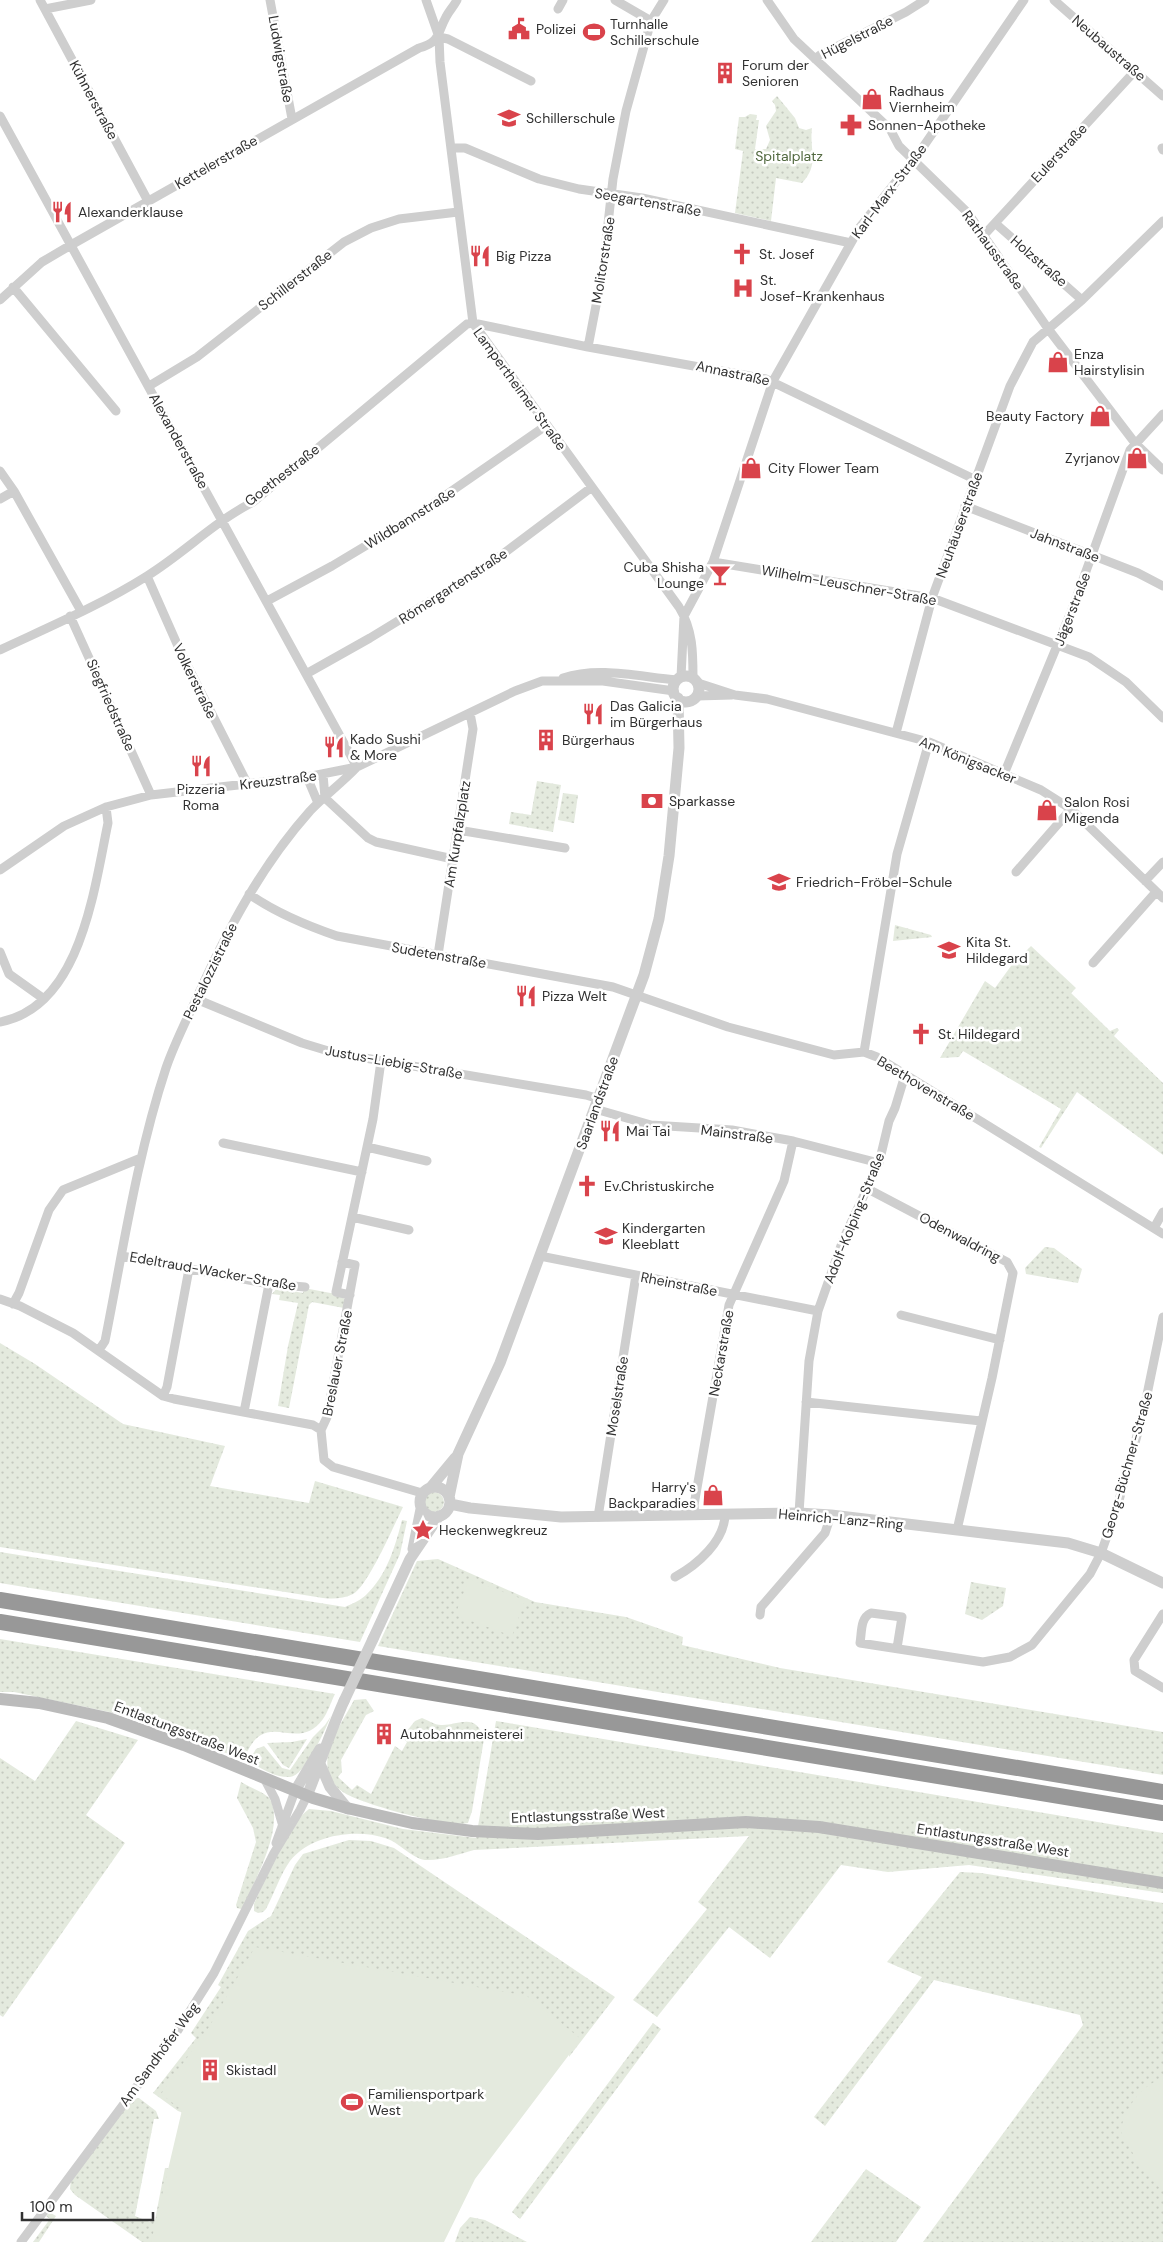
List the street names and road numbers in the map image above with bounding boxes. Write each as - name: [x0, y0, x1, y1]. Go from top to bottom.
- street label: Hügelstraße: [818, 11, 896, 63]
- street label: Neubaustraße: [1068, 11, 1150, 85]
- street label: Ludwigstraße: [264, 14, 298, 104]
- street label: Kühnerstraße: [66, 57, 122, 143]
- street label: Eulerstraße: [1027, 120, 1091, 186]
- street label: Kettelerstraße: [171, 131, 261, 193]
- street label: Karl-Marx-Straße: [848, 140, 930, 242]
- street label: Seegartenstraße: [593, 184, 703, 220]
- street label: Rathausstraße: [958, 207, 1028, 293]
- street label: Molitorstraße: [587, 215, 619, 305]
- street label: Holzstraße: [1007, 231, 1071, 291]
- street label: Schillerstraße: [254, 246, 336, 314]
- street label: Lampertheimer Straße: [470, 324, 570, 454]
- street label: Annastraße: [694, 356, 772, 390]
- street label: Alexanderstraße: [145, 390, 213, 492]
- street label: Goethestraße: [241, 440, 323, 510]
- street label: Neuhäuserstraße: [931, 469, 987, 580]
- street label: Wildbannstraße: [361, 483, 459, 553]
- street label: Jahnstraße: [1028, 524, 1102, 566]
- street label: Römergartenstraße: [395, 544, 511, 628]
- street label: Wilhelm-Leuschner-Straße: [760, 561, 938, 609]
- street label: Jägerstraße: [1050, 570, 1094, 648]
- street label: Volkerstraße: [169, 640, 221, 722]
- street label: Siegfriedstraße: [83, 656, 139, 754]
- street label: Am Königsacker: [917, 732, 1019, 788]
- street label: Kreuzstraße: [238, 766, 318, 794]
- street label: Am Kurpfalzplatz: [440, 779, 474, 889]
- street label: Pestalozzistraße: [179, 920, 241, 1022]
- street label: Sudetenstraße: [390, 938, 488, 972]
- street label: Justus-Liebig-Straße: [324, 1041, 464, 1083]
- street label: Beethovenstraße: [874, 1052, 978, 1124]
- street label: Saarlandstraße: [572, 1054, 622, 1152]
- street label: Mainstraße: [700, 1121, 774, 1147]
- street label: Adolf-Kolping-Straße: [820, 1150, 888, 1286]
- street label: Odenwaldring: [916, 1208, 1004, 1266]
- street label: Edeltraud-Wacker-Straße: [128, 1247, 298, 1295]
- street label: Rheinstraße: [639, 1268, 719, 1300]
- street label: Neckarstraße: [705, 1308, 737, 1398]
- street label: Breslauer Straße: [318, 1309, 356, 1417]
- street label: Moselstraße: [602, 1355, 632, 1437]
- street label: Georg-Büchner-Straße: [1097, 1389, 1157, 1541]
- street label: Heinrich-Lanz-Ring: [778, 1505, 905, 1533]
- street label: Entlastungsstraße West: [112, 1697, 262, 1769]
- street label: Entlastungsstraße West: [511, 1803, 665, 1827]
- street label: Entlastungsstraße West: [916, 1819, 1070, 1861]
- street label: Am Sandhöfer Weg: [115, 1998, 203, 2110]

